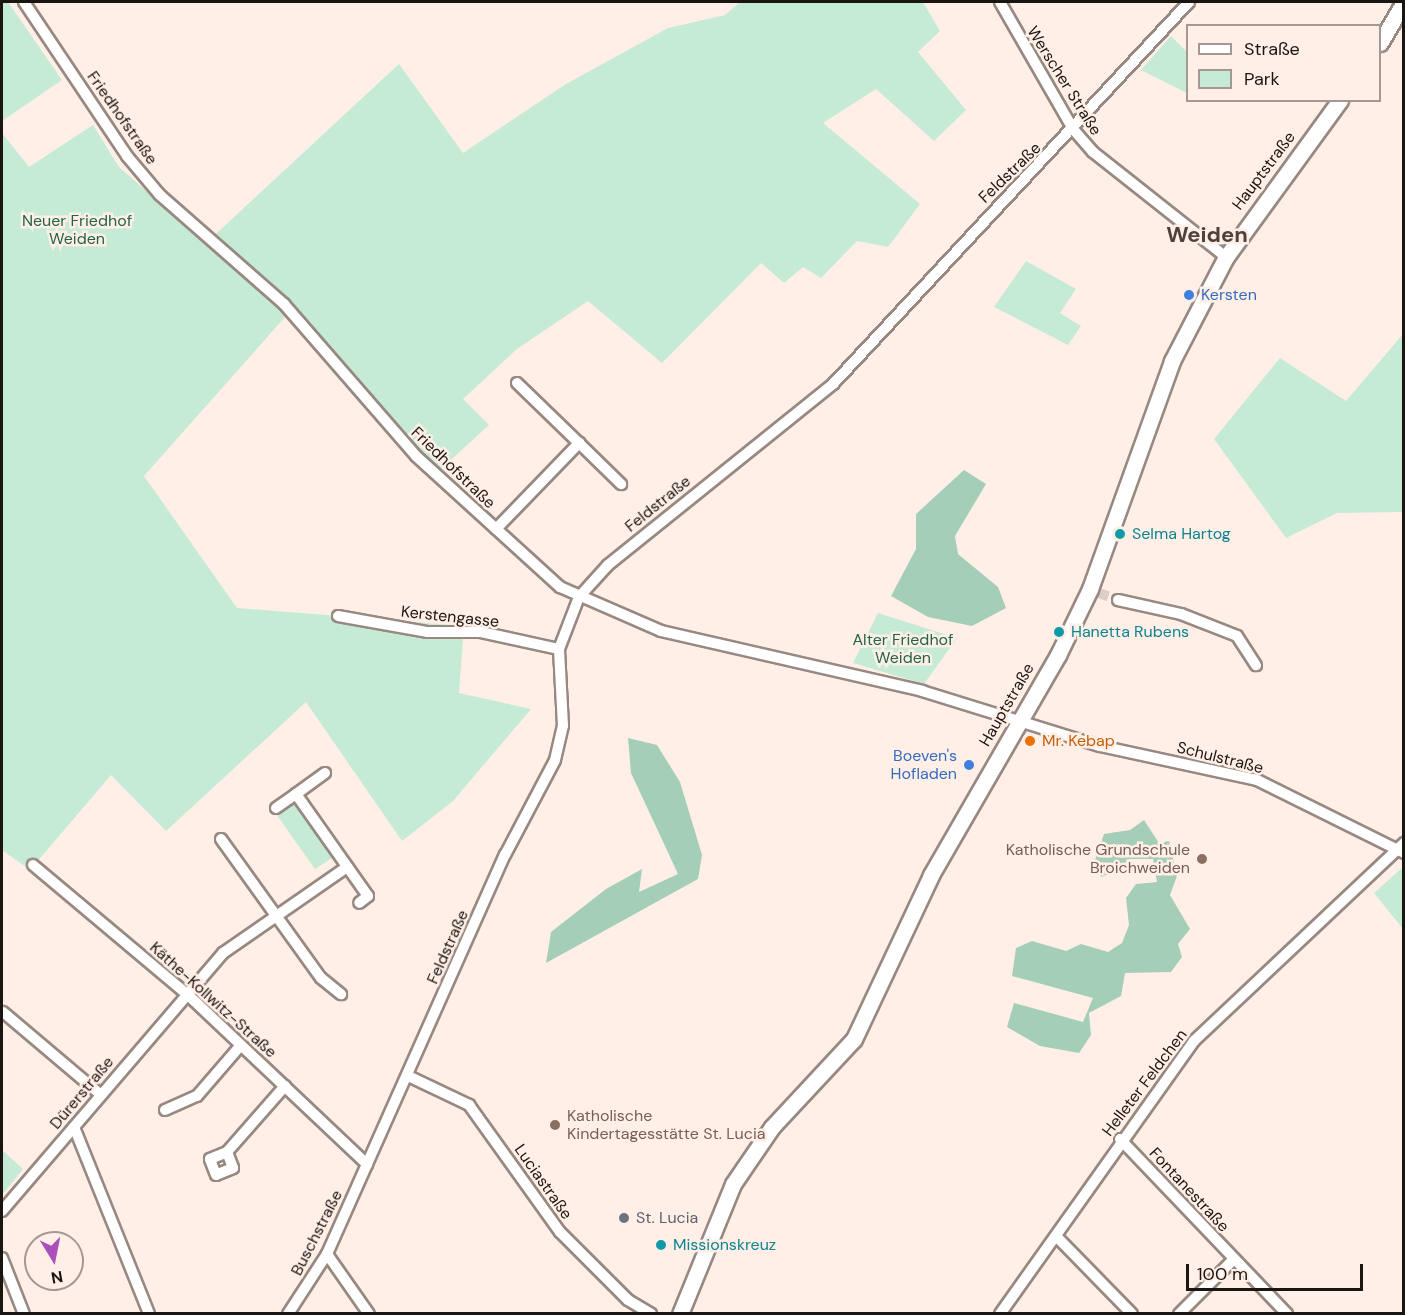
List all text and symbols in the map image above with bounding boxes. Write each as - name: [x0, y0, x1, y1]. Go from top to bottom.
- street label: Werscher Straße: [1023, 23, 1105, 139]
- legend: [1186, 24, 1381, 102]
- text: Straße: [1244, 37, 1300, 61]
- text: Park: [1244, 67, 1280, 91]
- street label: Friedhofstraße: [83, 68, 161, 168]
- street label: Hauptstraße: [1228, 128, 1300, 214]
- street label: Feldstraße: [975, 139, 1045, 207]
- park label: Neuer Friedhof Weiden: [22, 211, 132, 249]
- district label: Weiden: [1166, 222, 1248, 248]
- place label: Kersten: [1201, 285, 1257, 305]
- marker: Kersten: [1182, 288, 1196, 302]
- street label: Friedhofstraße: [407, 423, 499, 513]
- street label: Feldstraße: [621, 472, 695, 536]
- place label: Selma Hartog: [1132, 524, 1231, 544]
- marker: Selma Hartog: [1113, 527, 1127, 541]
- street label: Kerstengasse: [400, 602, 500, 632]
- place label: Hanetta Rubens: [1071, 622, 1189, 642]
- marker: Hanetta Rubens: [1052, 625, 1066, 639]
- park label: Alter Friedhof Weiden: [852, 630, 954, 668]
- street label: Hauptstraße: [975, 660, 1039, 750]
- place label: Mr. Kebap: [1042, 731, 1115, 751]
- marker: Mr. Kebap: [1023, 734, 1037, 748]
- street label: Schulstraße: [1175, 738, 1265, 778]
- place label: Boeven's Hofladen: [891, 746, 957, 784]
- marker: Boeven's Hofladen: [962, 758, 976, 772]
- place label: Katholische Grundschule Broichweiden: [1006, 840, 1190, 878]
- marker: Katholische Grundschule Broichweiden: [1195, 852, 1209, 866]
- street label: Feldstraße: [423, 907, 473, 987]
- street label: Käthe-Kollwitz-Straße: [146, 938, 280, 1062]
- street label: Helleter Feldchen: [1099, 1026, 1191, 1140]
- street label: Dürerstraße: [46, 1053, 118, 1133]
- place label: Katholische Kindertagesstätte St. Lucia: [567, 1106, 765, 1144]
- marker: Katholische Kindertagesstätte St. Lucia: [548, 1118, 562, 1132]
- street label: Luciastraße: [510, 1141, 576, 1223]
- street label: Fontanestraße: [1145, 1144, 1233, 1236]
- street label: Buschstraße: [287, 1187, 347, 1279]
- place label: St. Lucia: [636, 1208, 698, 1228]
- marker: St. Lucia: [617, 1211, 631, 1225]
- north arrow: [24, 1231, 84, 1291]
- place label: Missionskreuz: [673, 1235, 776, 1255]
- marker: Missionskreuz: [654, 1238, 668, 1252]
- scale bar: [1189, 1252, 1366, 1290]
- text: 100 m: [1197, 1262, 1248, 1286]
- text: N: [49, 1266, 64, 1289]

